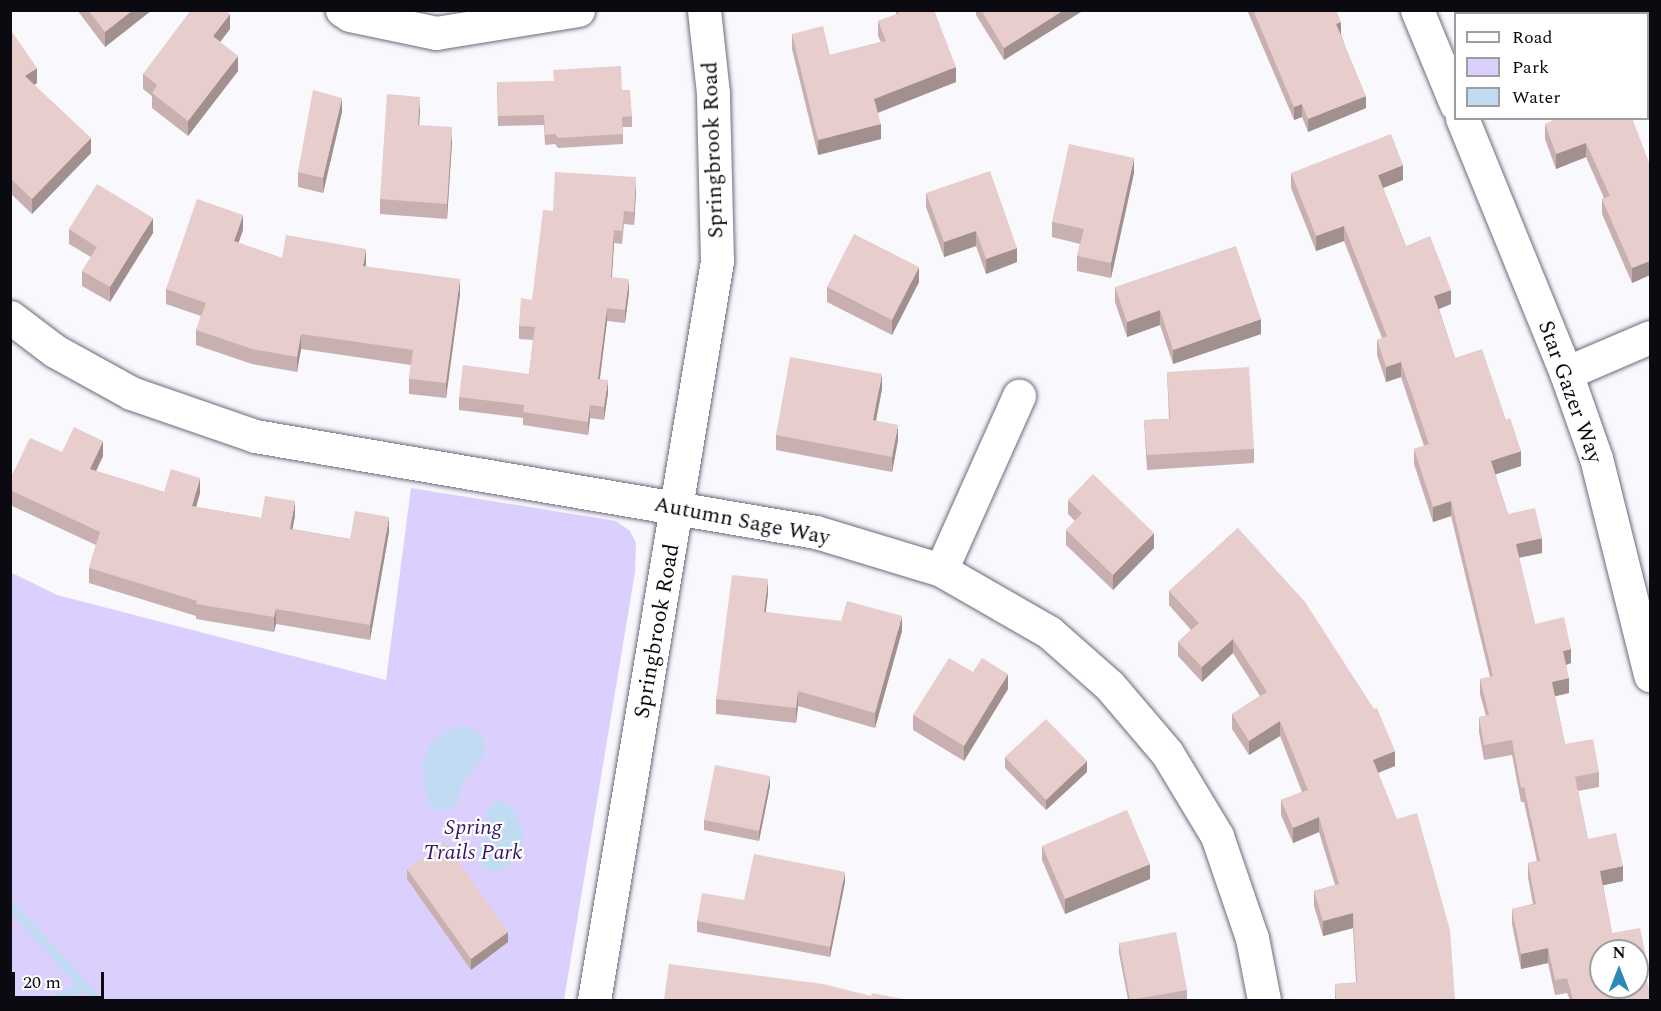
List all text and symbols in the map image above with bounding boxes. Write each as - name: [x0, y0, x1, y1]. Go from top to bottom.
- legend: [1454, 12, 1649, 120]
- text: Road: [1512, 24, 1553, 51]
- text: Park: [1512, 54, 1549, 81]
- street label: Springbrook Road: [697, 61, 729, 239]
- text: Water: [1512, 84, 1560, 111]
- street label: Star Gazer Way: [1532, 317, 1608, 467]
- street label: Autumn Sage Way: [652, 491, 832, 551]
- street label: Springbrook Road: [629, 542, 685, 720]
- park label: Spring Trails Park: [424, 814, 522, 866]
- north arrow: [1589, 939, 1649, 999]
- text: N: [1612, 941, 1626, 965]
- scale bar: [15, 960, 106, 998]
- text: 20 m: [23, 969, 61, 996]

